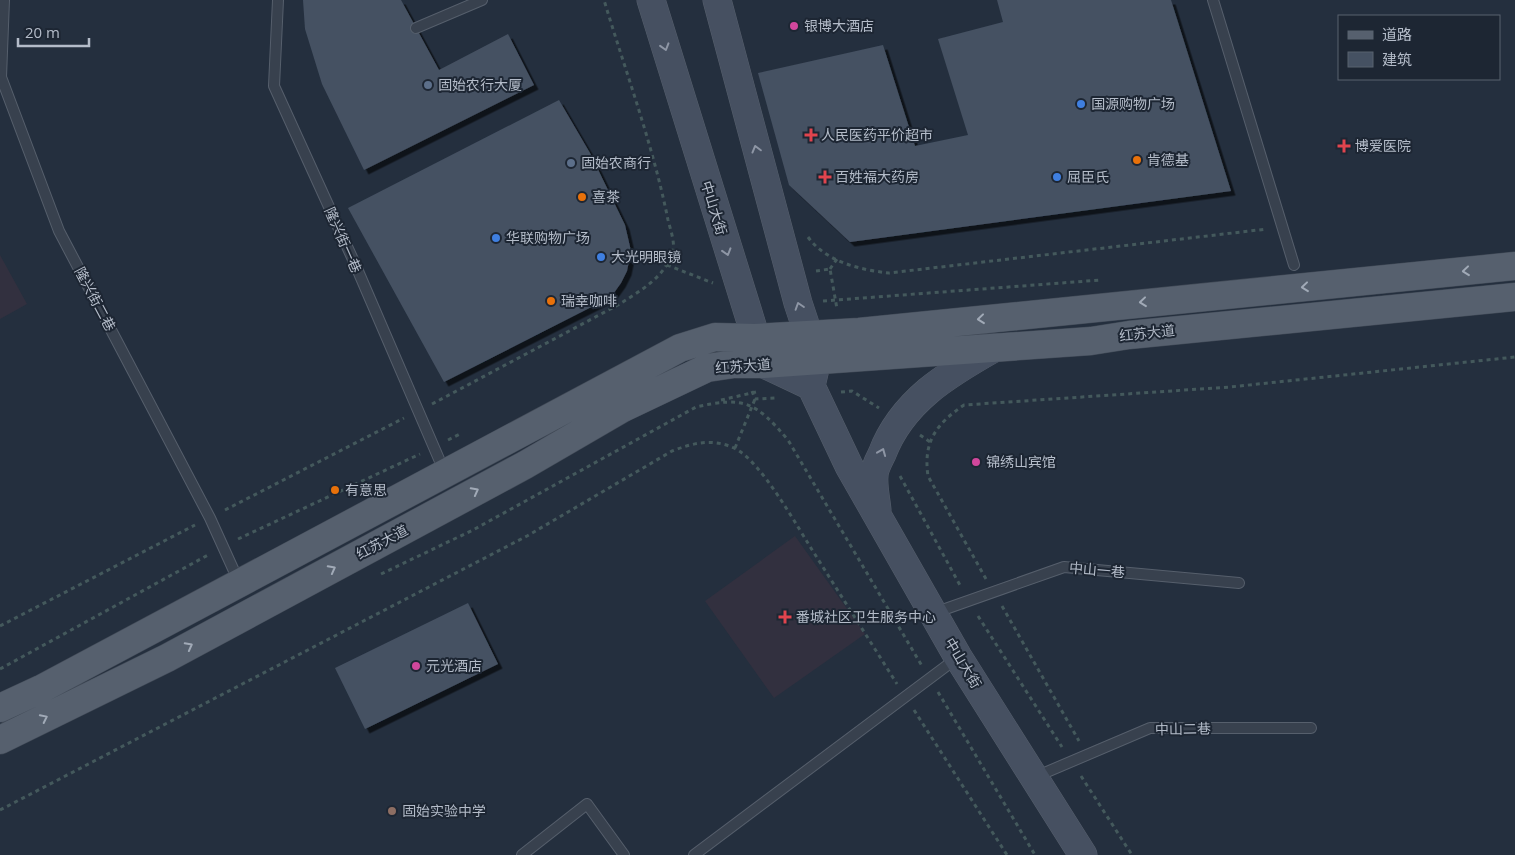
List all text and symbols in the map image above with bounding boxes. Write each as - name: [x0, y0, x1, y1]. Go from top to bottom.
- scale bar: [18, 15, 89, 47]
- legend: [1338, 15, 1500, 80]
- place label: 银博大酒店: [804, 16, 874, 35]
- marker: 银博大酒店: [788, 20, 800, 32]
- text: 20 m: [25, 22, 60, 42]
- text: 道路: [1382, 24, 1412, 44]
- one-way arrow: [660, 42, 670, 50]
- text: 建筑: [1382, 49, 1412, 69]
- place label: 固始农行大厦: [438, 75, 522, 94]
- marker: 固始农行大厦: [422, 79, 434, 91]
- place label: 国源购物广场: [1091, 94, 1175, 113]
- marker: 国源购物广场: [1075, 98, 1087, 110]
- place label: 人民医药平价超市: [821, 125, 933, 144]
- marker: 人民医药平价超市: [805, 129, 817, 141]
- place label: 博爱医院: [1355, 136, 1411, 155]
- marker: 博爱医院: [1337, 139, 1351, 153]
- one-way arrow: [752, 145, 762, 153]
- place label: 肯德基: [1147, 150, 1189, 169]
- place label: 固始农商行: [581, 153, 651, 172]
- marker: 肯德基: [1131, 154, 1143, 166]
- marker: 固始农商行: [565, 157, 577, 169]
- place label: 百姓福大药房: [835, 167, 919, 186]
- place label: 屈臣氏: [1067, 167, 1109, 186]
- marker: 百姓福大药房: [819, 171, 831, 183]
- marker: 屈臣氏: [1051, 171, 1063, 183]
- street label: 中山大街: [697, 178, 732, 237]
- place label: 喜茶: [592, 187, 620, 206]
- marker: 喜茶: [576, 191, 588, 203]
- street label: 隆兴街一巷: [321, 204, 366, 276]
- place label: 华联购物广场: [506, 228, 590, 247]
- marker: 华联购物广场: [490, 232, 502, 244]
- place label: 大光明眼镜: [611, 247, 681, 266]
- one-way arrow: [722, 248, 732, 256]
- marker: 大光明眼镜: [595, 251, 607, 263]
- street label: 隆兴街二巷: [71, 263, 120, 334]
- one-way arrow: [1462, 265, 1470, 276]
- one-way arrow: [1300, 281, 1308, 292]
- place label: 瑞幸咖啡: [561, 291, 617, 310]
- marker: 瑞幸咖啡: [545, 295, 557, 307]
- one-way arrow: [1139, 297, 1147, 308]
- one-way arrow: [795, 302, 805, 310]
- one-way arrow: [977, 313, 985, 324]
- street label: 红苏大道: [1118, 320, 1176, 345]
- street label: 红苏大道: [714, 354, 772, 377]
- one-way arrow: [876, 448, 887, 457]
- place label: 锦绣山宾馆: [986, 452, 1056, 471]
- marker: 锦绣山宾馆: [970, 456, 982, 468]
- place label: 有意思: [345, 480, 387, 499]
- marker: 有意思: [329, 484, 341, 496]
- one-way arrow: [470, 488, 479, 498]
- street label: 红苏大道: [353, 520, 411, 563]
- street label: 中山一巷: [1068, 558, 1126, 581]
- one-way arrow: [327, 565, 336, 575]
- place label: 番城社区卫生服务中心: [796, 607, 936, 626]
- marker: 番城社区卫生服务中心: [778, 610, 792, 624]
- street label: 中山大街: [941, 634, 986, 692]
- one-way arrow: [184, 642, 193, 652]
- place label: 元光酒店: [426, 656, 482, 675]
- marker: 元光酒店: [410, 660, 422, 672]
- one-way arrow: [39, 714, 48, 724]
- street label: 中山二巷: [1155, 719, 1211, 738]
- place label: 固始实验中学: [402, 801, 486, 820]
- marker: 固始实验中学: [386, 805, 398, 817]

